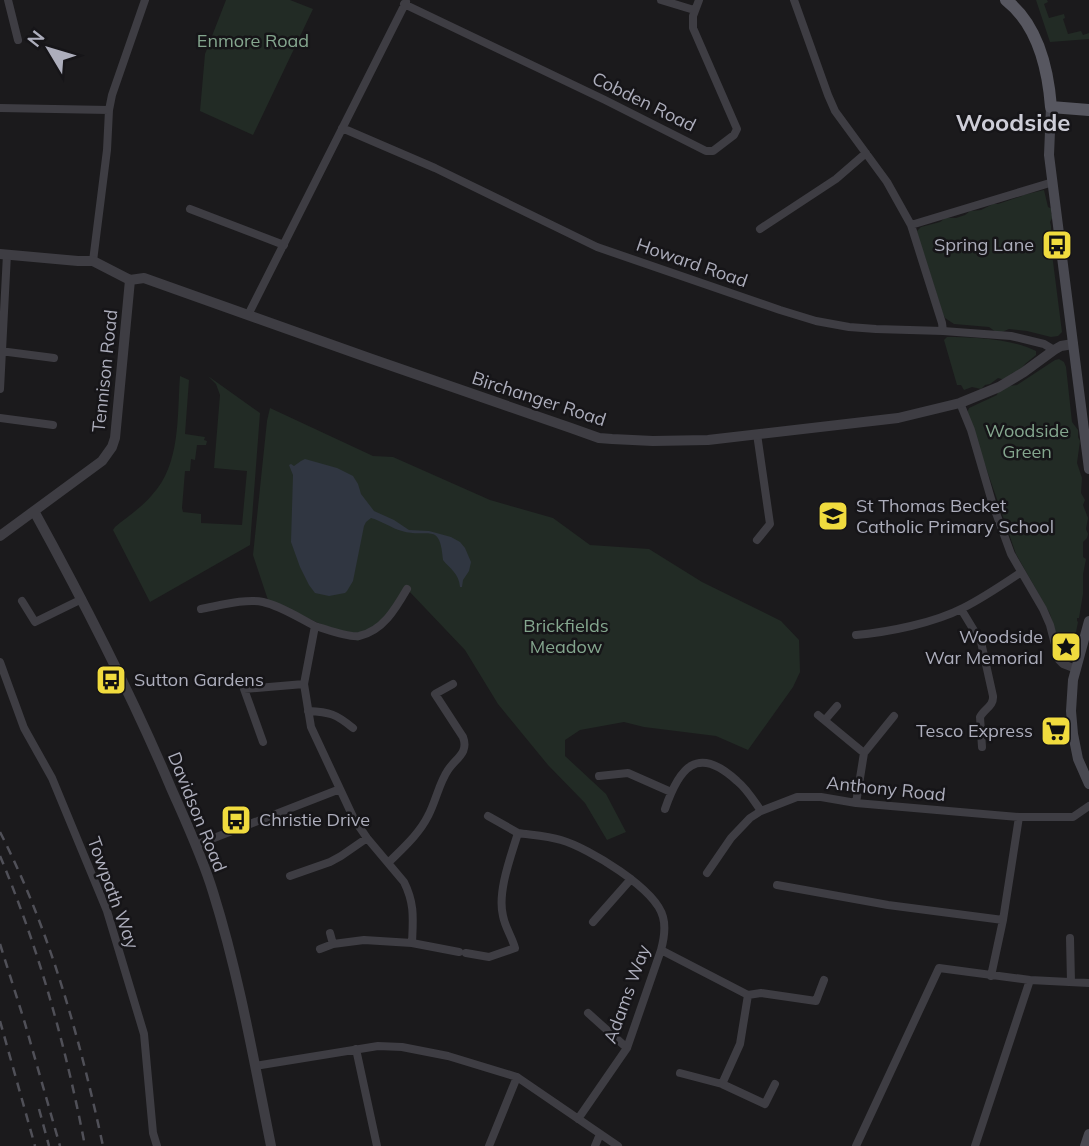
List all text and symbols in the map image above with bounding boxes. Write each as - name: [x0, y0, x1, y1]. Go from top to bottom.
- north arrow: [14, 14, 84, 84]
- text: N: [22, 25, 49, 52]
- park label: Enmore Road: [197, 29, 309, 52]
- street label: Cobden Road: [589, 67, 700, 137]
- district label: Woodside: [955, 107, 1071, 137]
- bus stop icon: Spring Lane: [1040, 228, 1074, 262]
- street label: Howard Road: [633, 233, 751, 292]
- place label: Spring Lane: [934, 233, 1034, 256]
- street label: Tennison Road: [87, 308, 122, 433]
- street label: Birchanger Road: [469, 366, 609, 431]
- park label: Woodside Green: [985, 419, 1069, 463]
- place label: St Thomas Becket Catholic Primary School: [856, 494, 1054, 538]
- school or university icon: St Thomas Becket Catholic Primary School: [816, 499, 850, 533]
- park label: Brickfields Meadow: [523, 614, 609, 658]
- place label: Woodside War Memorial: [925, 625, 1043, 669]
- place icon: Woodside War Memorial: [1049, 630, 1083, 664]
- bus stop icon: Sutton Gardens: [94, 663, 128, 697]
- place label: Sutton Gardens: [134, 668, 264, 691]
- supermarket icon: Tesco Express: [1039, 714, 1073, 748]
- place label: Tesco Express: [916, 719, 1033, 742]
- street label: Davidson Road: [163, 748, 232, 875]
- street label: Anthony Road: [825, 771, 947, 806]
- bus stop icon: Christie Drive: [219, 803, 253, 837]
- place label: Christie Drive: [259, 808, 370, 831]
- street label: Towpath Way: [83, 834, 145, 952]
- street label: Adams Way: [598, 941, 655, 1046]

